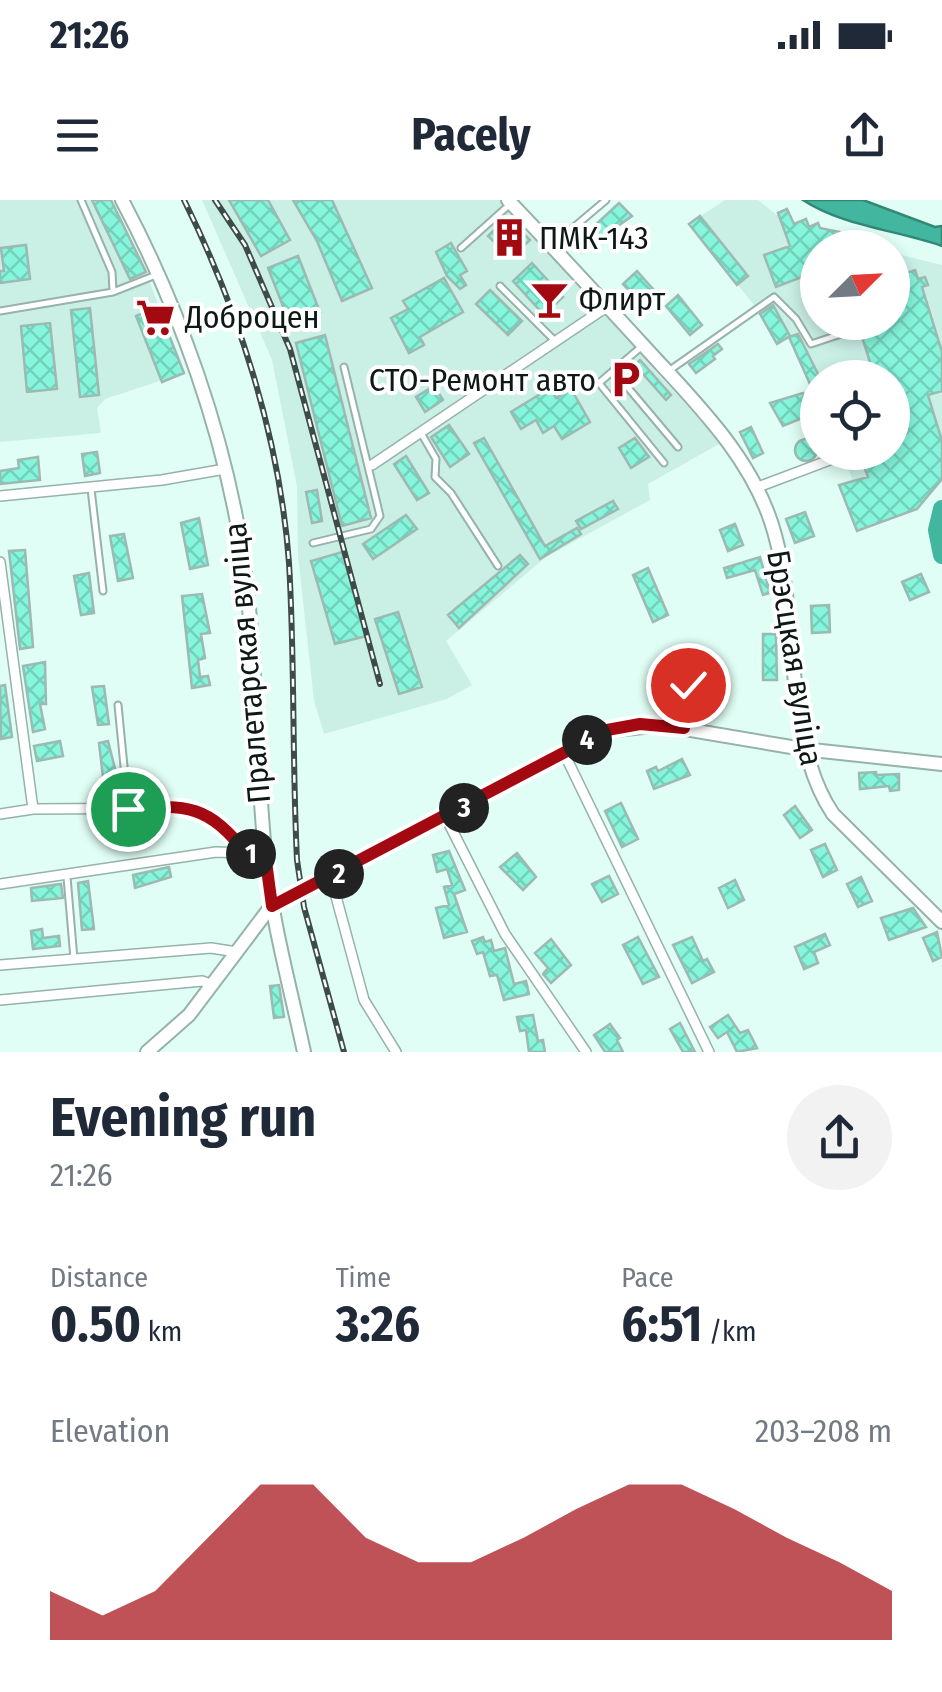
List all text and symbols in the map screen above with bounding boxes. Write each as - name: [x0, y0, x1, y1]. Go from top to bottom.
- text: 21:26: [50, 12, 129, 58]
- icon: menu: [50, 108, 105, 163]
- text: Pacely: [411, 108, 531, 162]
- icon: share: [837, 108, 892, 163]
- building icon: ПМК-143: [488, 217, 530, 259]
- place label: ПМК-143: [539, 219, 649, 257]
- north arrow: [800, 230, 910, 340]
- map controls: [800, 230, 910, 470]
- bar icon: Флирт: [528, 278, 570, 320]
- place label: Флирт: [579, 280, 665, 318]
- supermarket icon: Доброцен: [134, 296, 176, 338]
- place label: Доброцен: [184, 298, 320, 336]
- parking icon: СТО-Ремонт авто: [605, 359, 647, 401]
- button: locate: [800, 360, 910, 470]
- place label: СТО-Ремонт авто: [369, 361, 596, 399]
- street label: Пралетарская вуліца: [216, 521, 278, 805]
- street label: Брэсцкая вуліца: [759, 547, 831, 769]
- pin: [646, 643, 731, 728]
- icon: check: [661, 658, 716, 713]
- pin: 4: [562, 715, 612, 765]
- text: 4: [580, 723, 594, 756]
- pin: [86, 767, 171, 852]
- icon: arrive: [101, 782, 156, 837]
- pin: 3: [439, 783, 489, 833]
- text: 3: [457, 791, 471, 824]
- pin: 1: [226, 829, 276, 879]
- text: 1: [245, 837, 257, 870]
- pin: 2: [314, 849, 364, 899]
- text: 2: [333, 857, 345, 890]
- text: Evening run: [50, 1085, 316, 1151]
- button: share: [787, 1085, 892, 1190]
- text: 21:26: [50, 1156, 113, 1194]
- text: Distance: [50, 1261, 148, 1294]
- text: Time: [336, 1261, 391, 1294]
- text: Pace: [621, 1261, 674, 1294]
- text: 0.50: [50, 1294, 141, 1354]
- text: 3:26: [336, 1294, 420, 1354]
- text: 6:51: [621, 1294, 702, 1354]
- text: km: [141, 1315, 182, 1348]
- text: /km: [702, 1315, 757, 1348]
- text: Elevation: [50, 1412, 170, 1450]
- text: 203–208 m: [755, 1412, 892, 1450]

